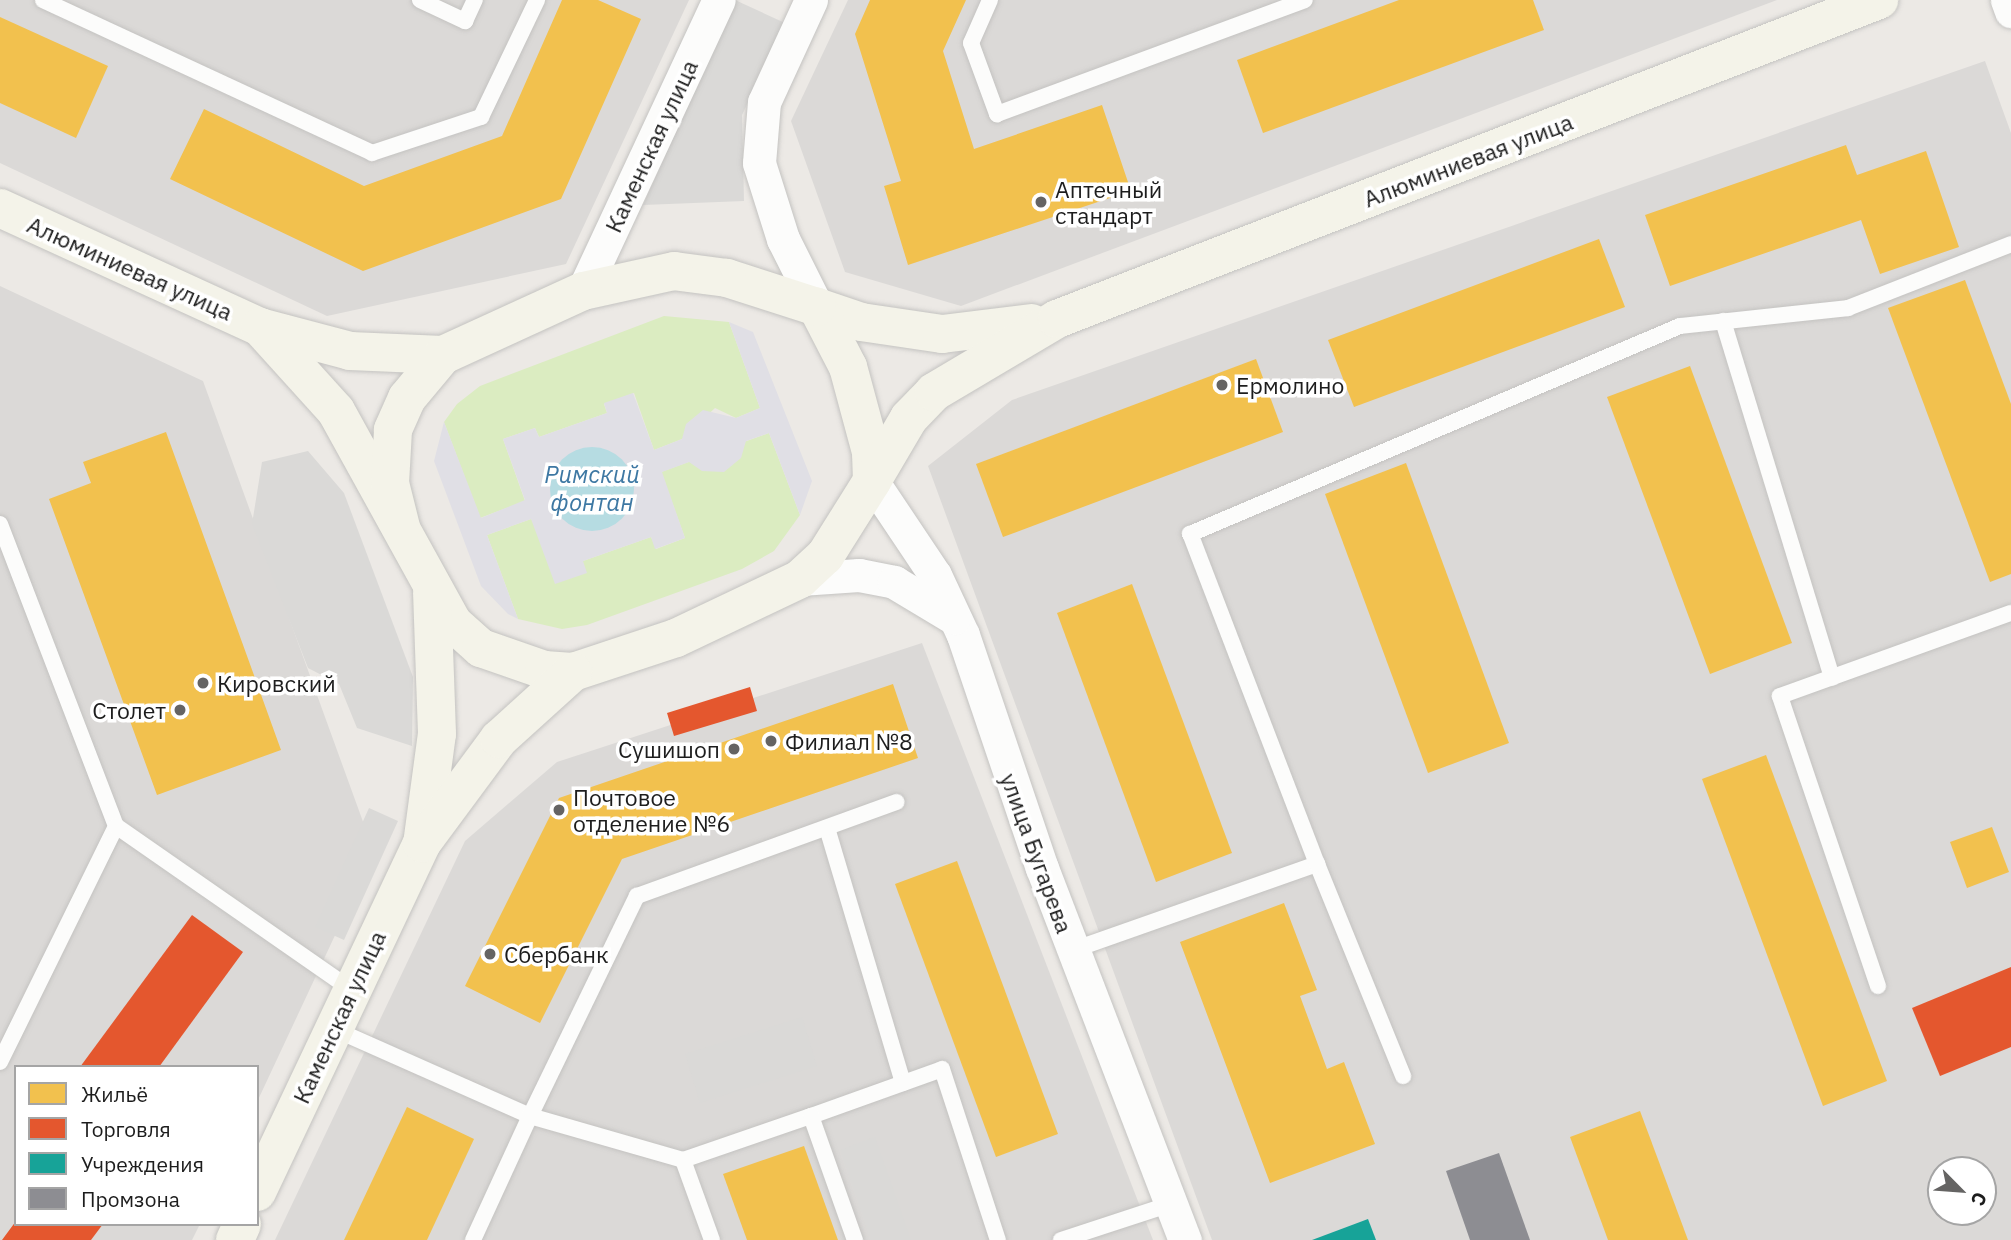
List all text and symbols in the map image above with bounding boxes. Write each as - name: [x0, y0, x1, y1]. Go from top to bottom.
- street label: Каменская улица: [599, 55, 703, 237]
- street label: Алюминиевая улица: [1360, 107, 1576, 213]
- place label: Аптечный стандарт: [1055, 175, 1162, 229]
- marker: Аптечный стандарт: [1033, 194, 1049, 210]
- street label: Алюминиевая улица: [23, 210, 237, 326]
- place label: Ермолино: [1236, 371, 1344, 399]
- marker: Ермолино: [1214, 377, 1230, 393]
- water label: Римский фонтан: [544, 461, 640, 517]
- place label: Кировский: [217, 669, 336, 697]
- marker: Кировский: [195, 675, 211, 691]
- place label: Столет: [92, 696, 166, 724]
- marker: Столет: [172, 702, 188, 718]
- place label: Филиал №8: [785, 727, 913, 755]
- marker: Филиал №8: [763, 733, 779, 749]
- place label: Сушишоп: [618, 735, 720, 763]
- marker: Сушишоп: [726, 741, 742, 757]
- street label: улица Бугарева: [995, 769, 1079, 937]
- place label: Почтовое отделение №6: [573, 783, 730, 837]
- marker: Почтовое отделение №6: [551, 802, 567, 818]
- street label: Каменская улица: [287, 926, 391, 1108]
- place label: Сбербанк: [504, 940, 609, 968]
- marker: Сбербанк: [482, 946, 498, 962]
- legend: [14, 1065, 259, 1226]
- text: Жильё: [81, 1080, 148, 1108]
- text: Торговля: [81, 1115, 171, 1143]
- text: Учреждения: [81, 1150, 204, 1178]
- north arrow: [1927, 1156, 1997, 1226]
- text: Промзона: [81, 1185, 180, 1213]
- text: С: [1966, 1188, 1993, 1210]

